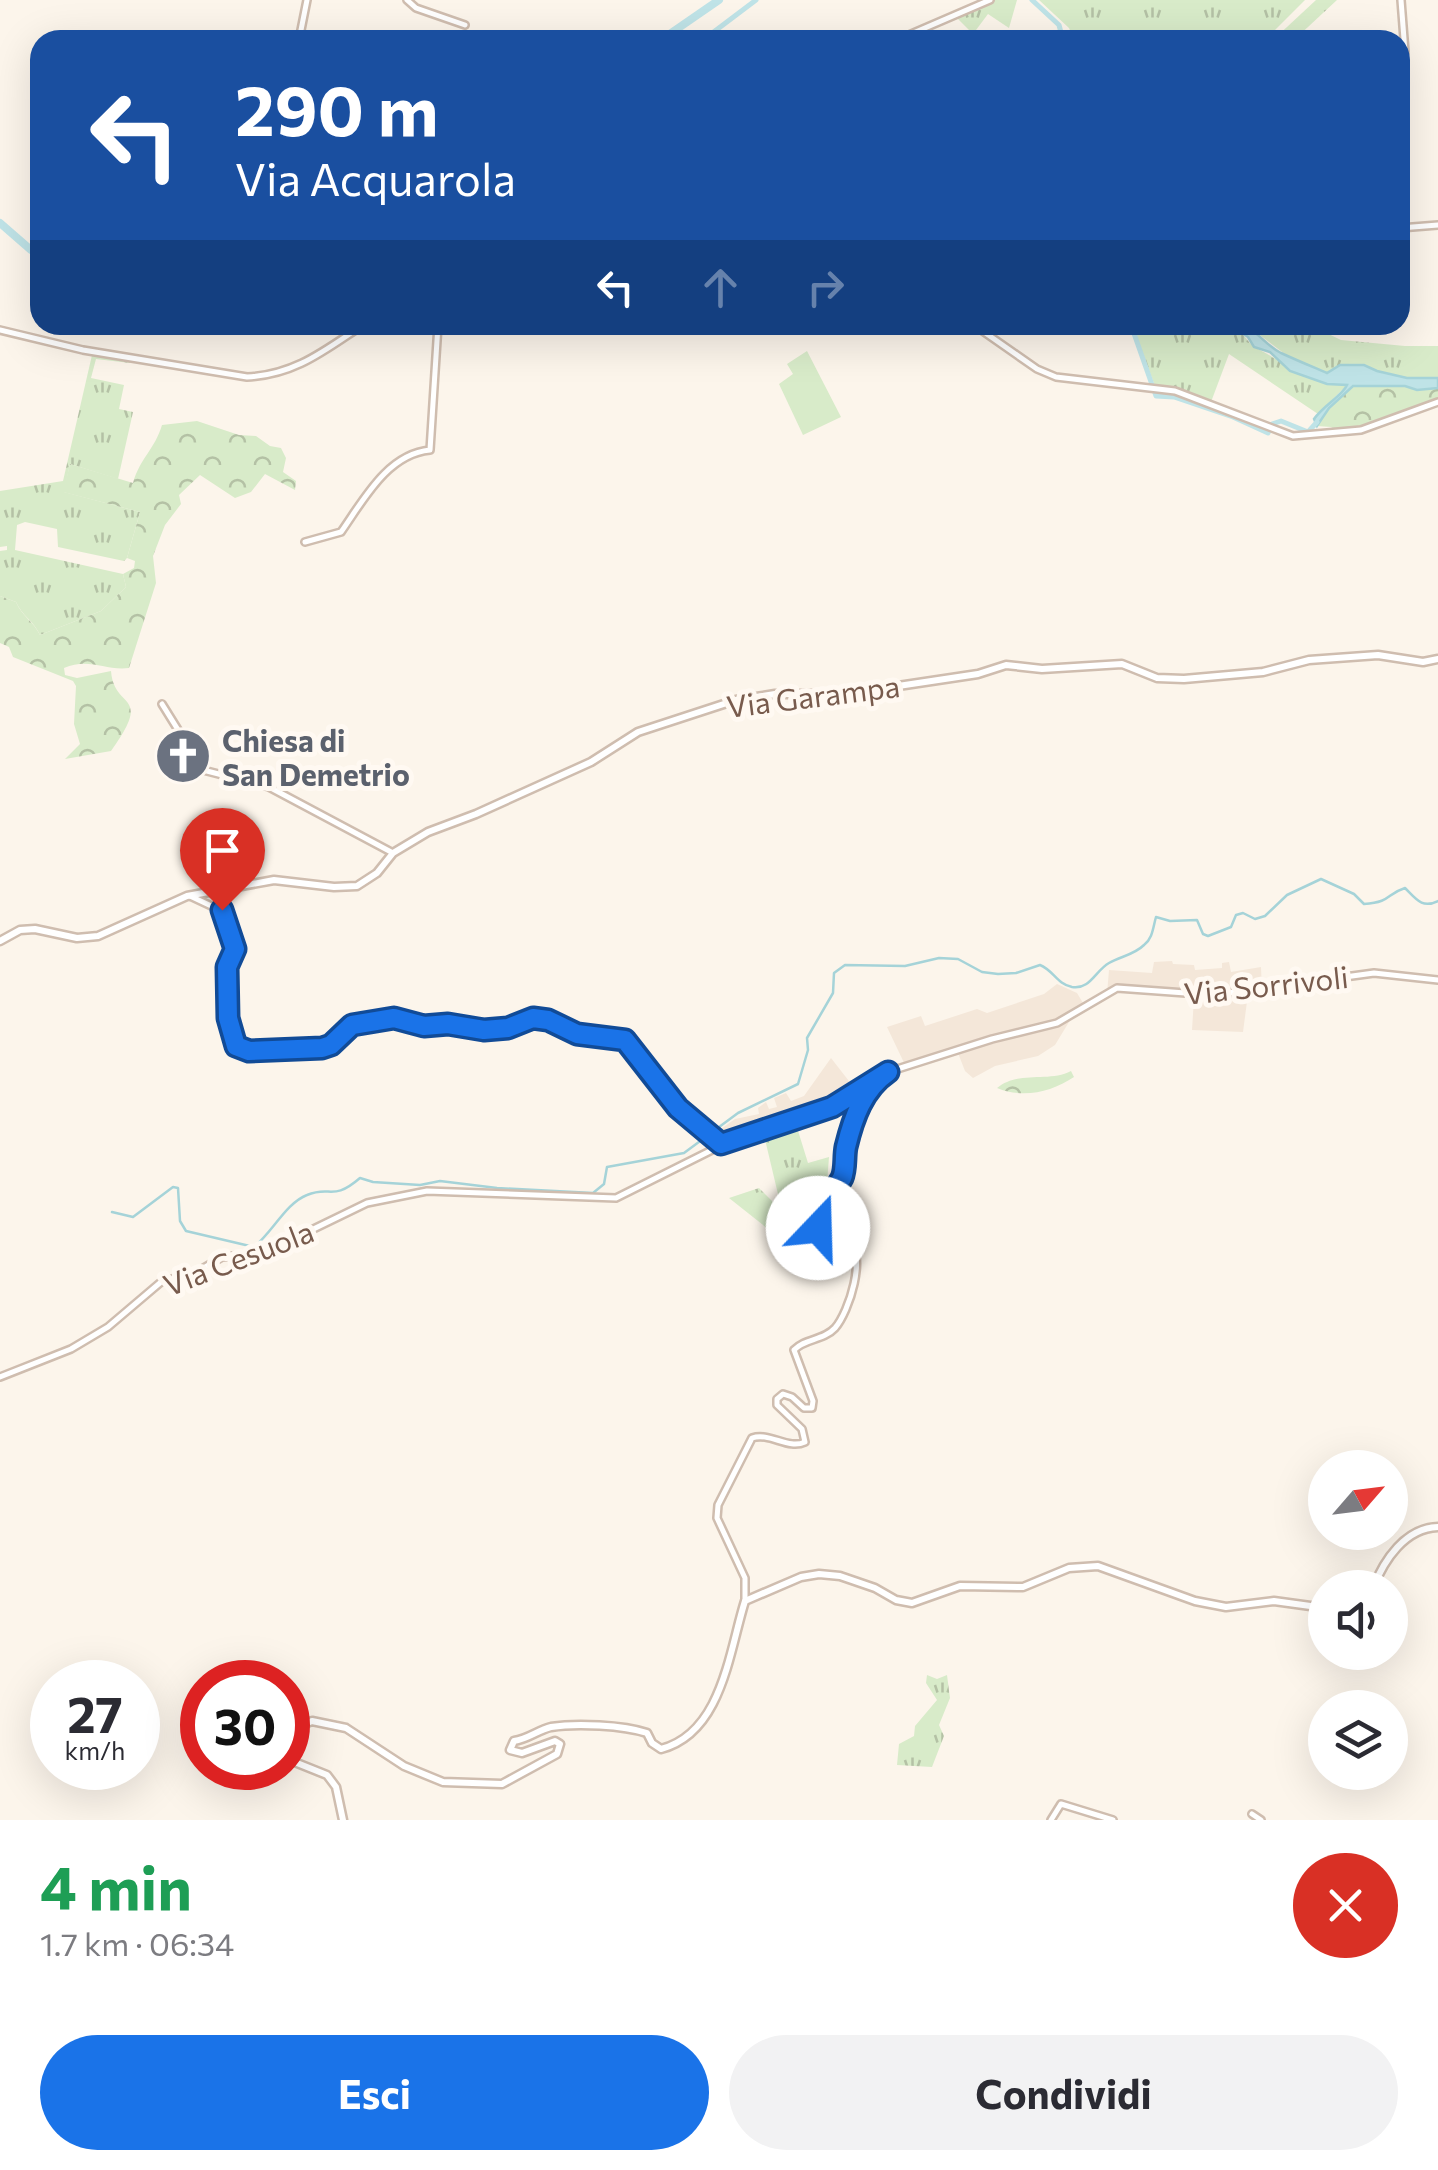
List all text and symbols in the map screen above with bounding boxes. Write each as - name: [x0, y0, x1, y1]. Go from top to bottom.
- text: 290 m: [235, 65, 439, 150]
- icon: left: [70, 70, 200, 200]
- text: Via Acquarola: [235, 150, 516, 205]
- icon: left: [588, 260, 643, 315]
- icon: ahead: [693, 260, 748, 315]
- icon: right: [798, 260, 853, 315]
- street label: Via Garampa: [724, 666, 902, 724]
- place label: Chiesa di San Demetrio: [222, 721, 410, 792]
- church icon: Chiesa di San Demetrio: [153, 726, 213, 786]
- pin: [180, 808, 265, 911]
- icon: arrive: [195, 823, 250, 878]
- street label: Via Sorrivoli: [1182, 957, 1350, 1011]
- position arrow: [766, 1176, 870, 1280]
- street label: Via Cesuola: [158, 1211, 318, 1303]
- north arrow: [1308, 1450, 1408, 1550]
- map controls: [1308, 1450, 1408, 1790]
- button: sound: [1308, 1570, 1408, 1670]
- speed limit sign: 30: [180, 1660, 310, 1790]
- text: 27: [67, 1682, 123, 1743]
- button: layers: [1308, 1690, 1408, 1790]
- text: km/h: [65, 1735, 125, 1765]
- text: 4 min: [40, 1849, 192, 1922]
- button: close: [1293, 1853, 1398, 1958]
- text: 1.7 km · 06:34: [40, 1923, 234, 1963]
- button: Esci: [40, 2035, 709, 2150]
- button: Condividi: [729, 2035, 1398, 2150]

